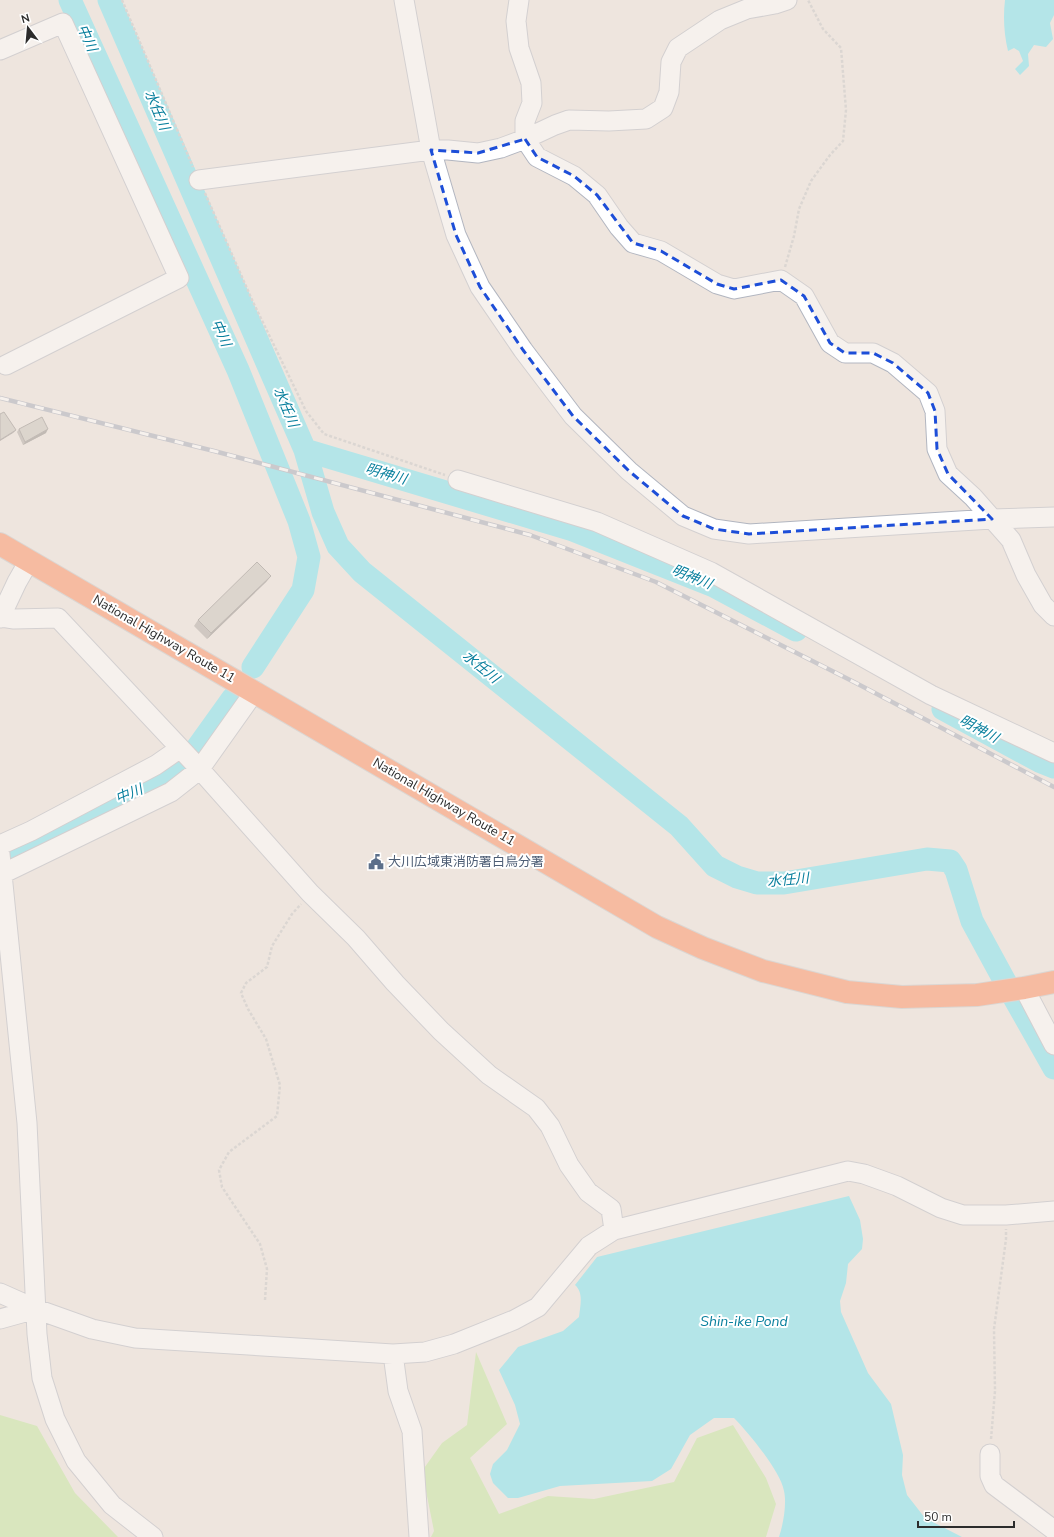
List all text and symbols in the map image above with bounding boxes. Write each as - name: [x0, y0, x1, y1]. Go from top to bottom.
- north arrow: [8, 8, 48, 48]
- text: N: [19, 11, 31, 27]
- water label: 中川: [73, 21, 102, 56]
- water label: 水任川: [140, 87, 175, 135]
- water label: 中川: [207, 316, 236, 351]
- water label: 水任川: [269, 384, 304, 432]
- water label: 明神川: [363, 459, 411, 489]
- water label: 明神川: [669, 560, 717, 594]
- street label: National Highway Route 11: [89, 591, 239, 687]
- water label: 水任川: [459, 646, 505, 689]
- water label: 明神川: [956, 711, 1004, 748]
- street label: National Highway Route 11: [369, 754, 519, 850]
- water label: 中川: [112, 779, 147, 808]
- public building icon: 大川広域東消防署白鳥分署: [367, 853, 385, 871]
- place label: 大川広域東消防署白鳥分署: [388, 853, 544, 871]
- water label: 水任川: [766, 869, 812, 891]
- water label: Shin-ike Pond: [700, 1312, 788, 1331]
- scale bar: [918, 1503, 1014, 1529]
- text: 50 m: [924, 1509, 952, 1525]

